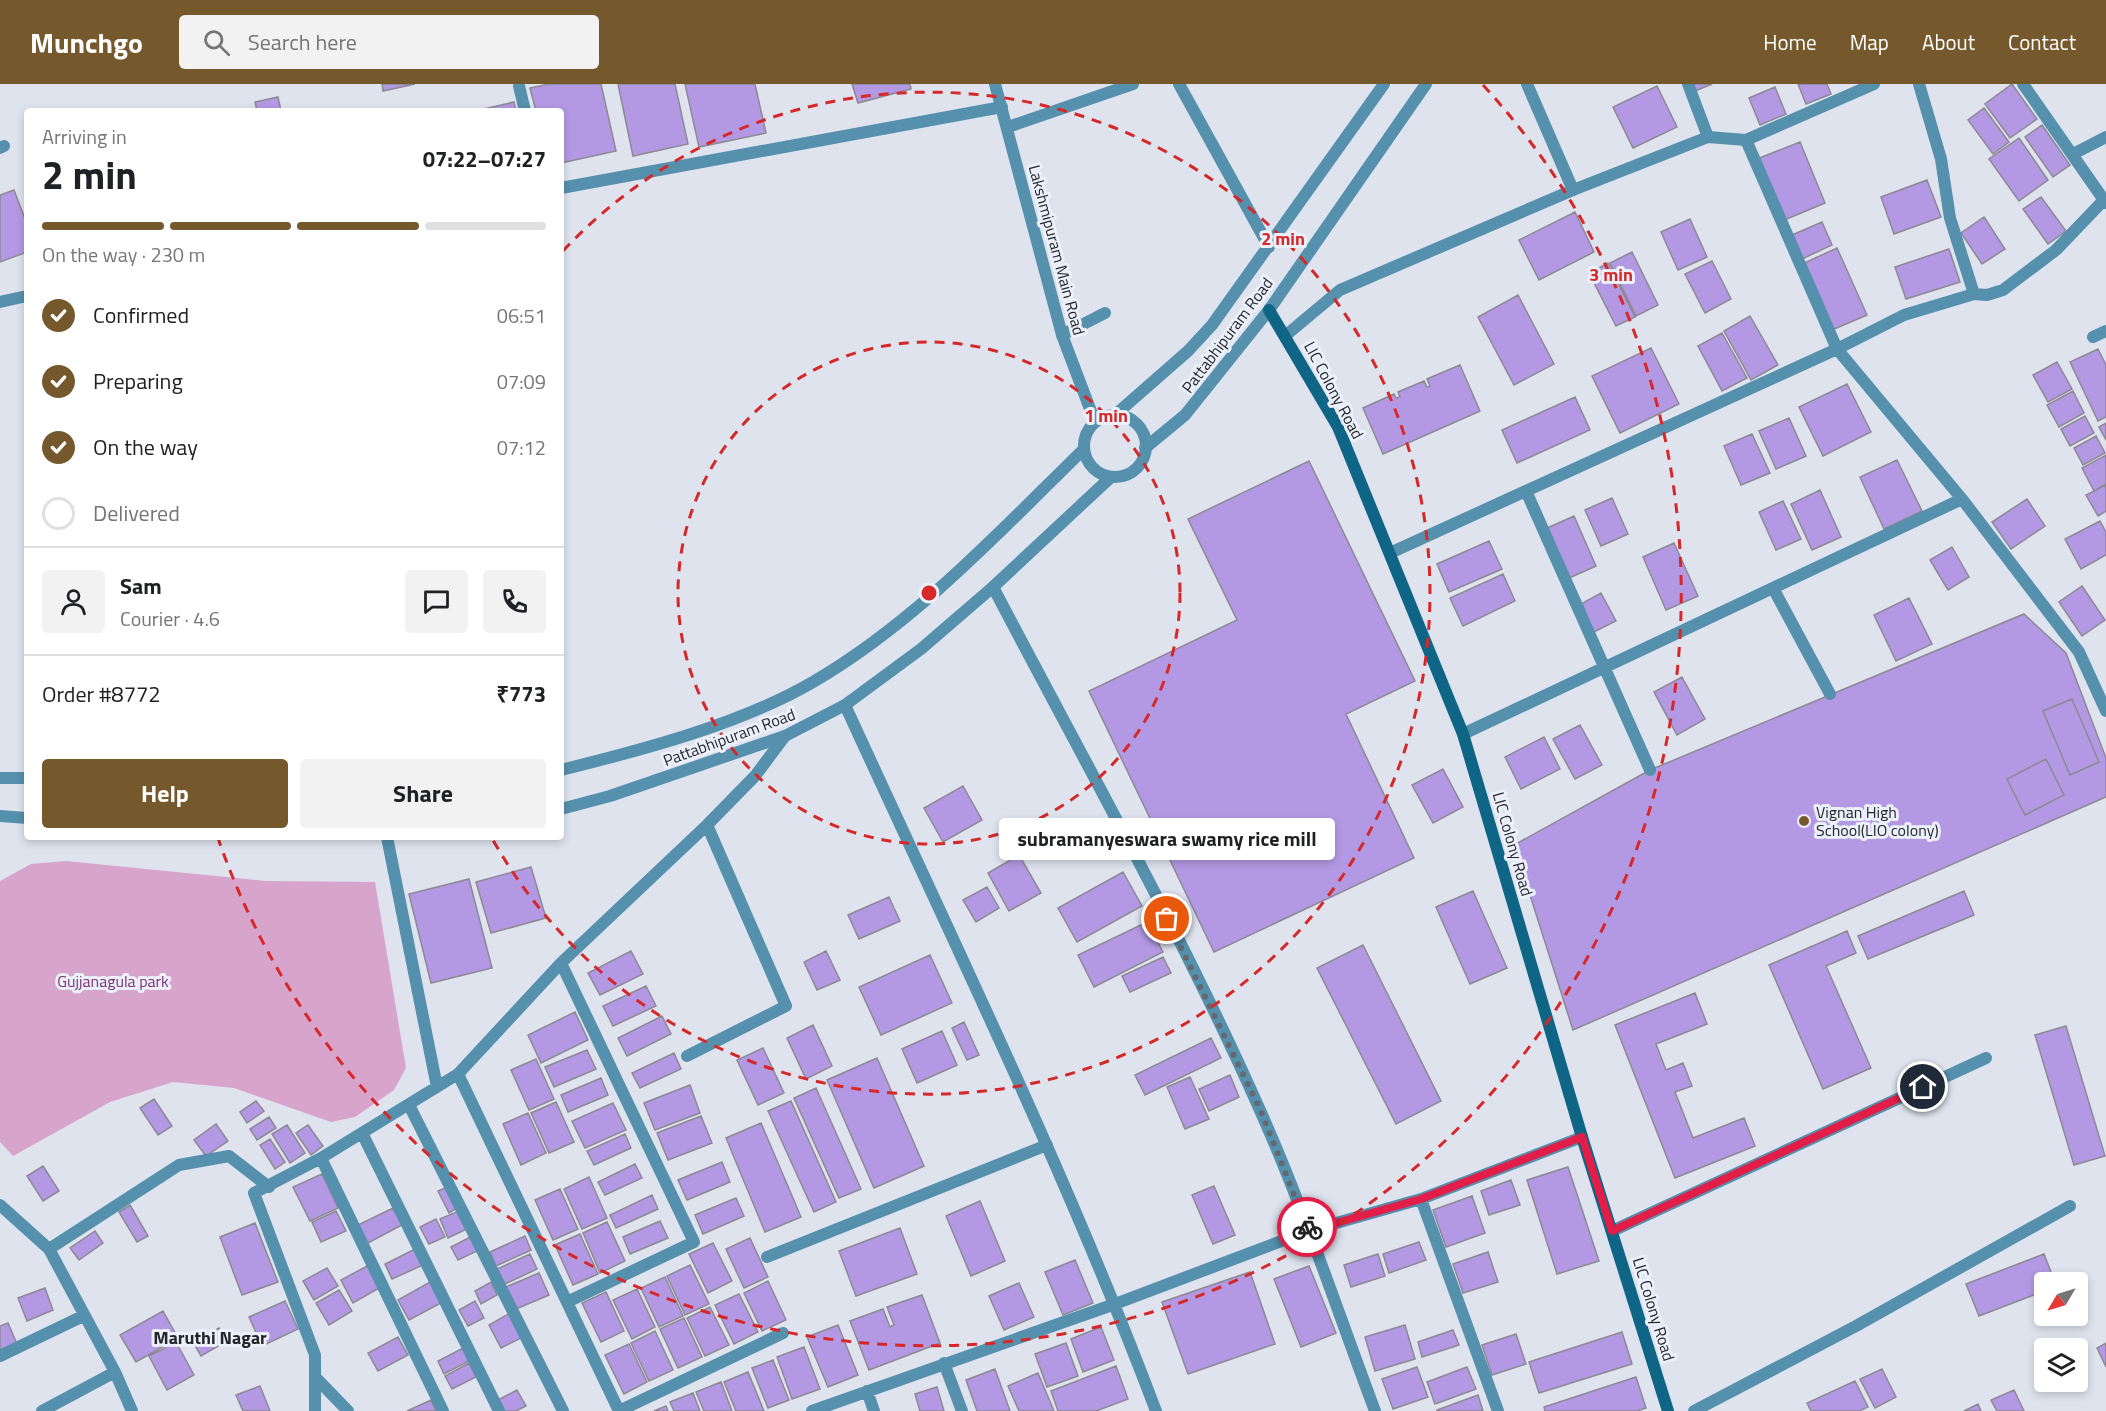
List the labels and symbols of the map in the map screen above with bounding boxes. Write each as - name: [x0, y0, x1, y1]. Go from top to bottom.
- street label: Lakshmipuram Main Road: [1023, 162, 1091, 338]
- text: 2 min: [1261, 225, 1305, 252]
- text: 3 min: [1589, 261, 1633, 288]
- street label: Pattabhipuram Road: [1176, 272, 1278, 398]
- street label: LIC Colony Road: [1298, 337, 1370, 443]
- text: 1 min: [1084, 402, 1128, 429]
- centre of rings: [919, 583, 939, 603]
- street label: Pattabhipuram Road: [659, 702, 799, 772]
- street label: LIC Colony Road: [1487, 789, 1539, 899]
- place label: Vignan High School(LIO colony): [1816, 800, 1939, 842]
- marker: Vignan High School(LIO colony): [1797, 814, 1811, 828]
- callout: subramanyeswara swamy rice mill: [999, 817, 1335, 859]
- pin: [1141, 893, 1192, 944]
- park label: Gujjanagula park: [57, 969, 169, 993]
- pin: [1897, 1061, 1948, 1112]
- courier: [1277, 1197, 1337, 1257]
- street label: LIC Colony Road: [1627, 1254, 1681, 1364]
- north arrow: [2034, 1272, 2088, 1326]
- district label: Maruthi Nagar: [153, 1324, 267, 1351]

